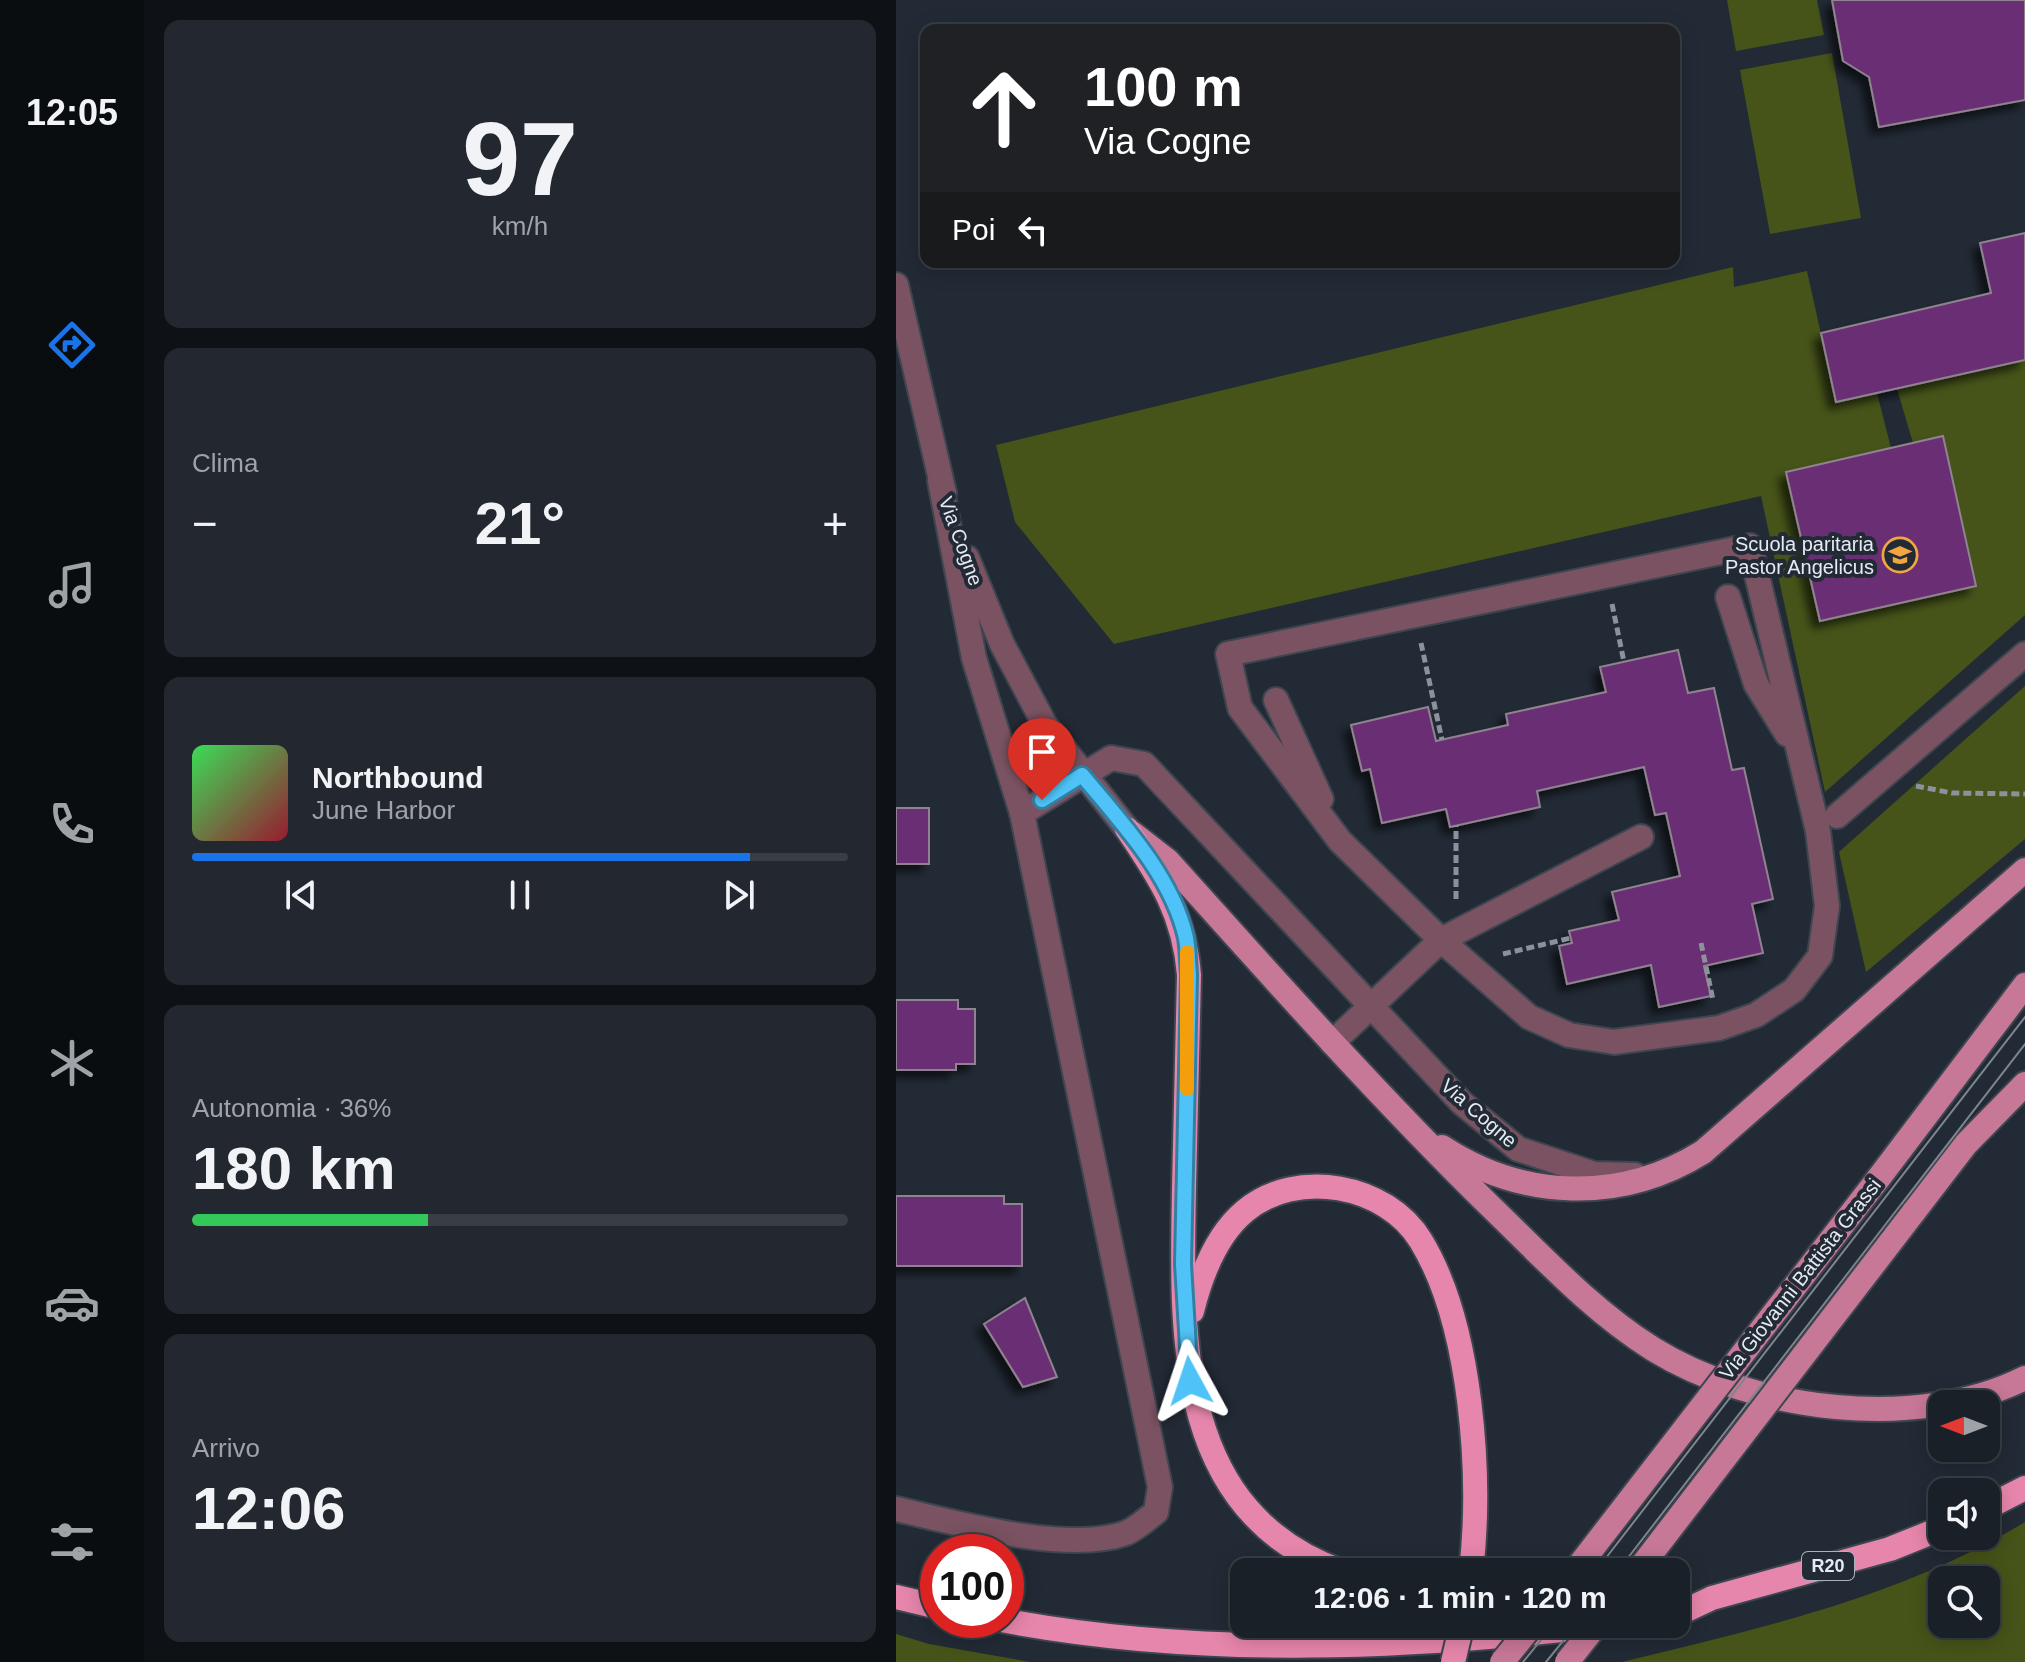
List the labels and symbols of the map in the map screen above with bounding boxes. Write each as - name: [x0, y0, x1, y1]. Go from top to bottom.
- street label: Via Cogne: [935, 494, 987, 588]
- place label: Scuola paritaria Pastor Angelicus: [1725, 533, 1875, 578]
- school or university icon: Scuola paritaria Pastor Angelicus: [1881, 536, 1919, 574]
- pin: [1008, 718, 1076, 800]
- street label: Via Cogne: [1437, 1074, 1521, 1152]
- street label: Via Giovanni Battista Grassi: [1715, 1174, 1885, 1384]
- position arrow: [1148, 1339, 1232, 1423]
- north arrow: [1928, 1390, 2000, 1462]
- speed limit sign: 100: [920, 1534, 1024, 1638]
- road number: R20: [1802, 1552, 1854, 1580]

